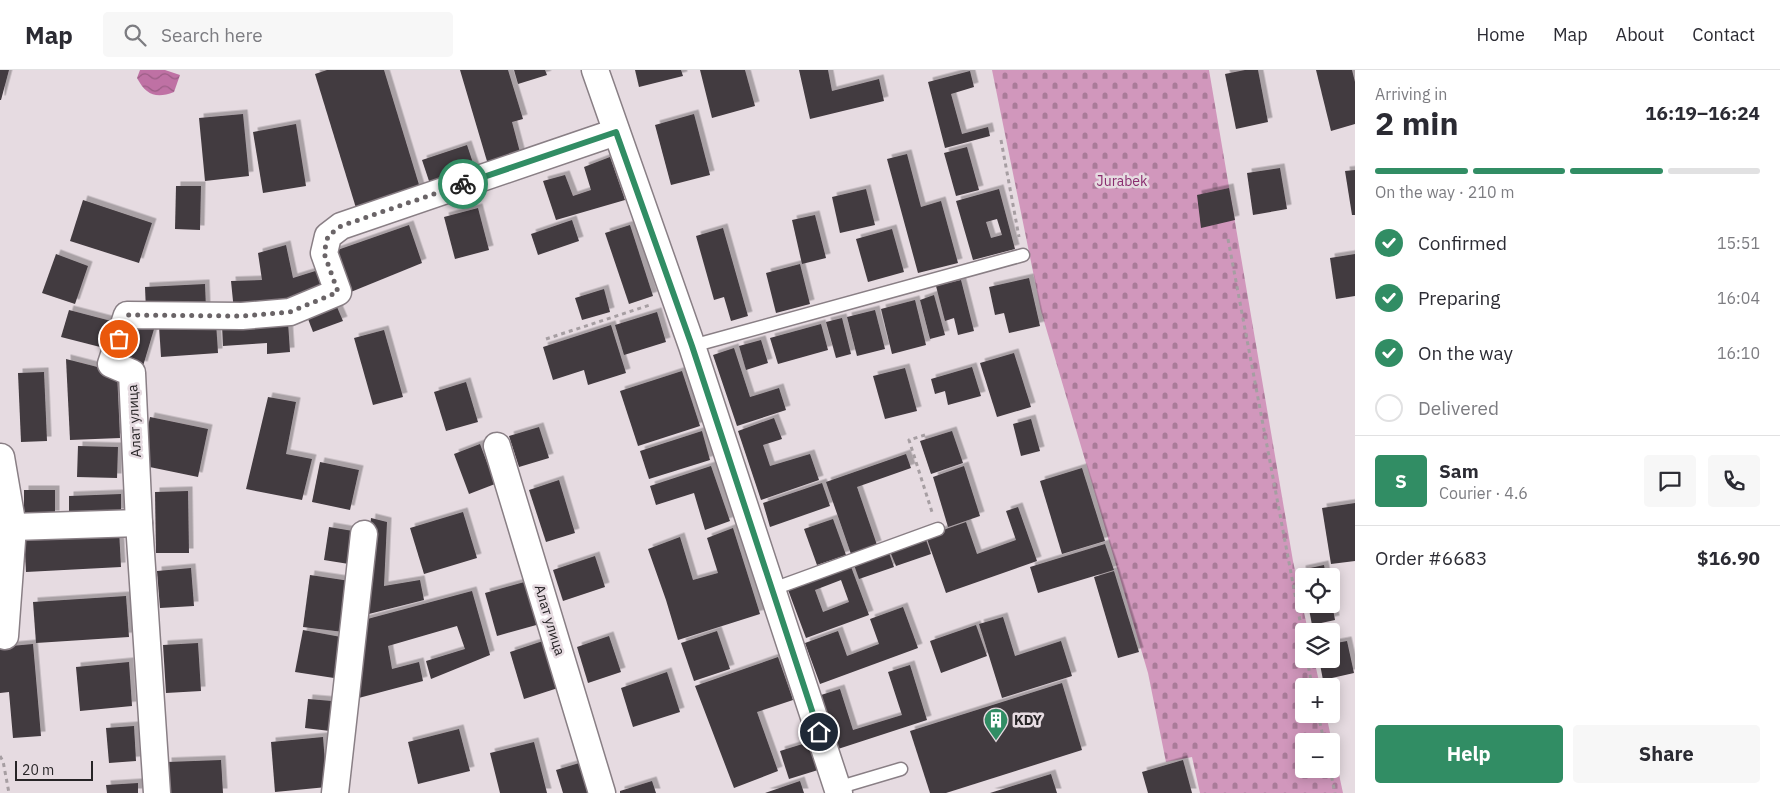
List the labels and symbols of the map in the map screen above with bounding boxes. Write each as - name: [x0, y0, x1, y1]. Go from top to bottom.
- courier: [438, 159, 488, 209]
- park label: Jurabek: [1097, 172, 1148, 190]
- pin: [98, 318, 140, 360]
- street label: Алат улица: [123, 384, 145, 458]
- street label: Алат улица: [531, 582, 569, 658]
- building icon: KDY: [983, 707, 1009, 741]
- pin: [798, 711, 840, 753]
- place label: KDY: [1014, 711, 1042, 729]
- scale bar: [15, 758, 92, 781]

